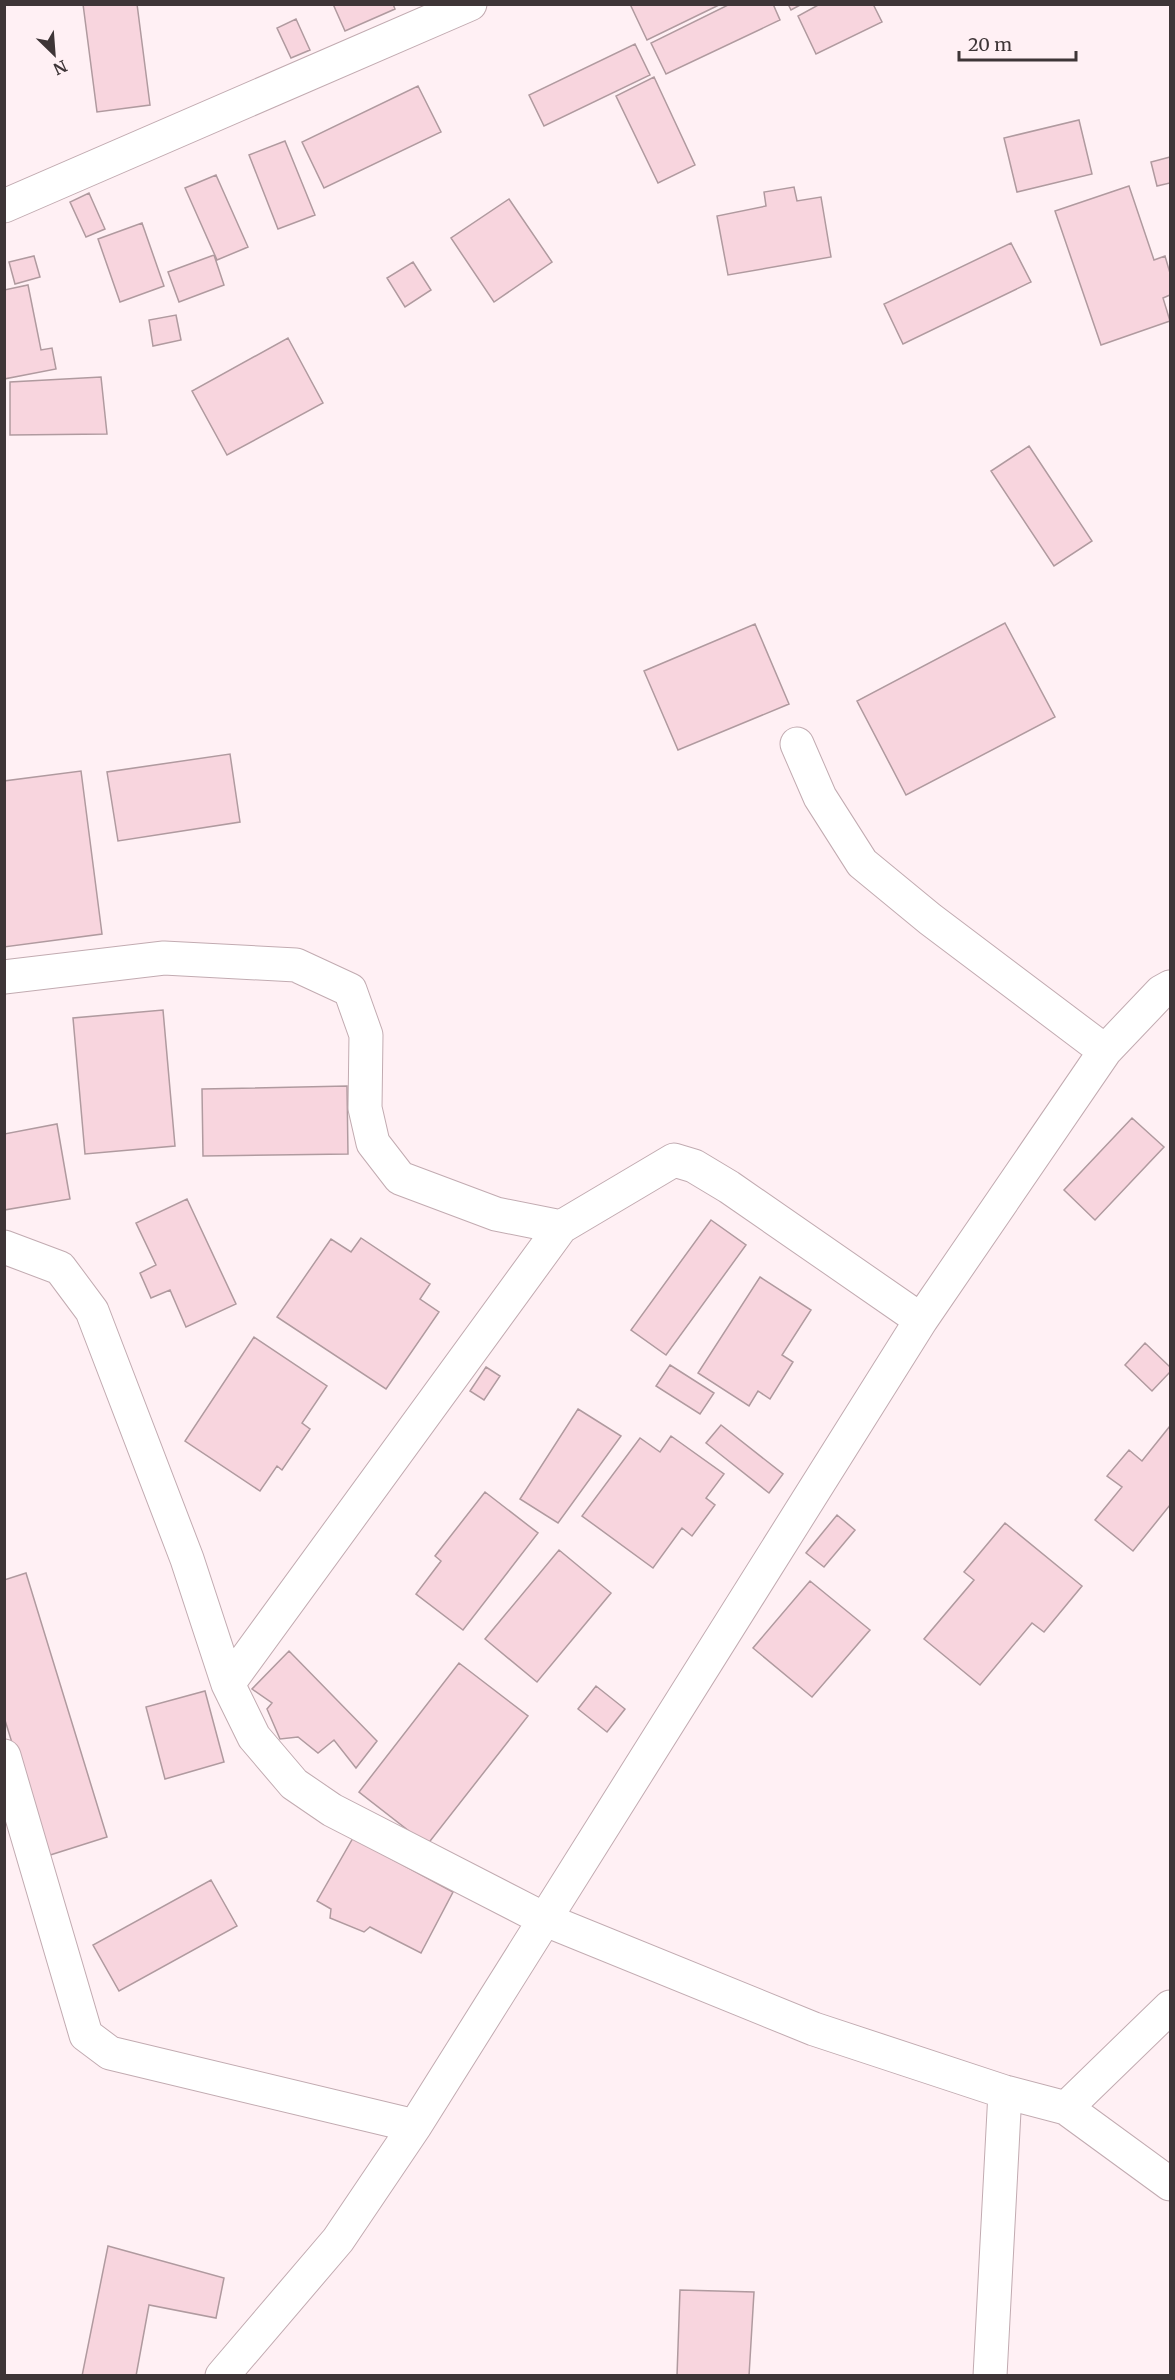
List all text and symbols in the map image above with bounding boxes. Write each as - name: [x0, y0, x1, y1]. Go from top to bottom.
- north arrow: [24, 24, 84, 84]
- scale bar: [959, 24, 1076, 62]
- text: 20 m: [968, 33, 1012, 56]
- text: N: [50, 56, 70, 79]

